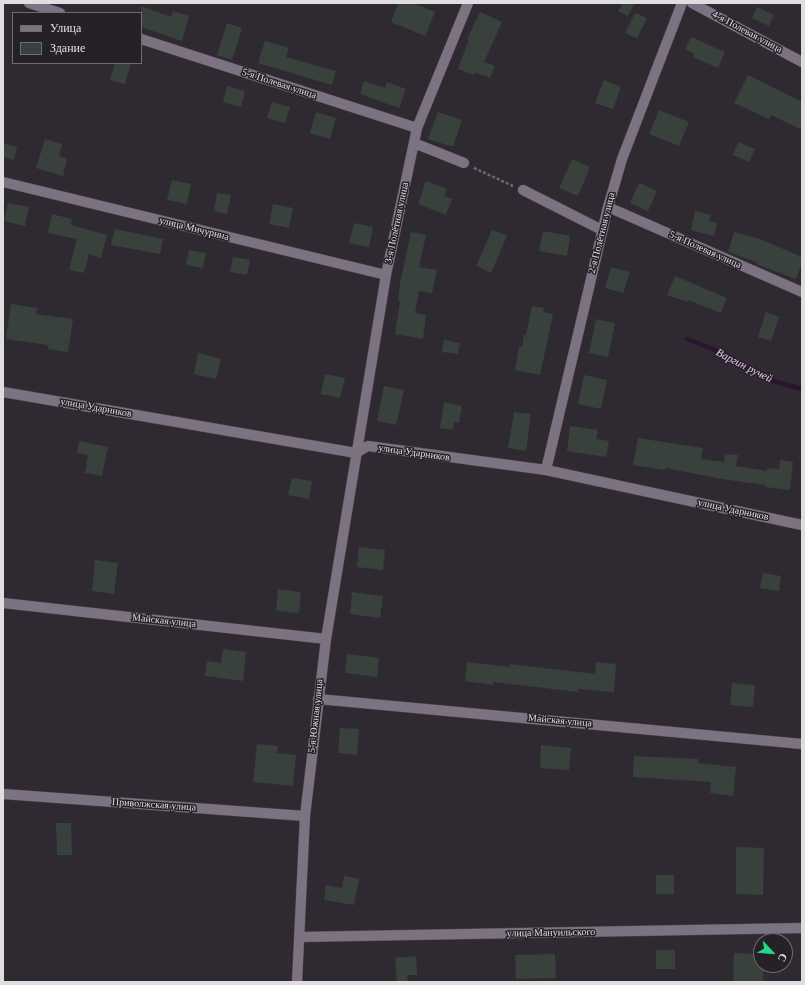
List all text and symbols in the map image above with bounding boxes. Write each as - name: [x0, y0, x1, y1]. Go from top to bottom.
- street label: 4-я Полевая улица: [710, 8, 784, 56]
- legend: [12, 12, 142, 64]
- text: Улица: [50, 21, 81, 35]
- text: Здание: [50, 41, 85, 55]
- street label: 5-я Полевая улица: [240, 66, 318, 102]
- street label: 3-я Полётная улица: [383, 181, 411, 265]
- street label: 2-я Полётная улица: [586, 191, 618, 275]
- street label: улица Мичурина: [158, 215, 230, 243]
- street label: 5-я Полевая улица: [667, 229, 743, 271]
- water label: Варгин ручей: [714, 346, 774, 386]
- street label: улица Ударников: [59, 396, 133, 420]
- street label: улица Ударников: [377, 442, 451, 464]
- street label: улица Ударников: [696, 497, 770, 523]
- street label: Майская улица: [132, 612, 196, 630]
- street label: 5-я Южная улица: [306, 678, 326, 754]
- street label: Майская улица: [528, 712, 592, 730]
- street label: Приволжская улица: [112, 796, 196, 814]
- street label: улица Мануильского: [507, 926, 595, 940]
- north arrow: [753, 933, 793, 973]
- text: С: [776, 952, 790, 964]

